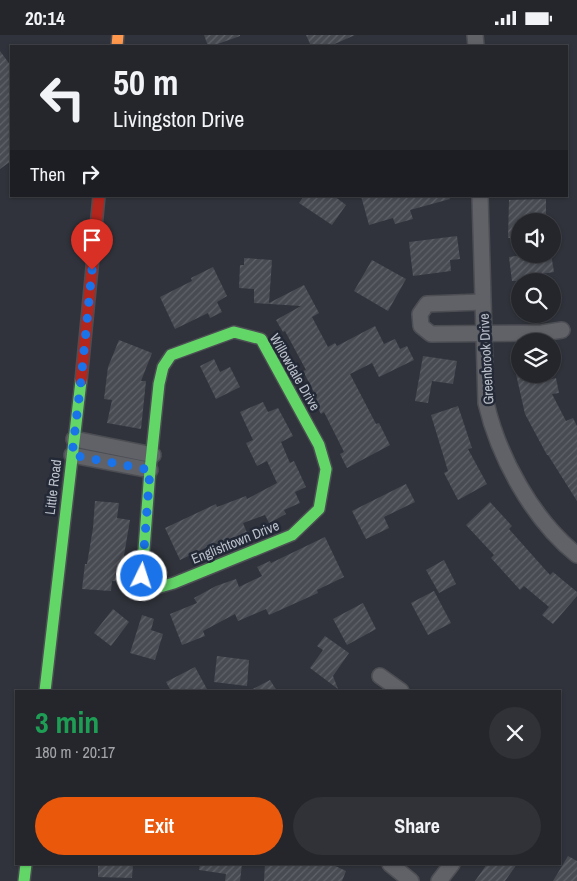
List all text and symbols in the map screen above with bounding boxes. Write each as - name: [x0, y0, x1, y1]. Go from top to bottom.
- text: 20:14: [25, 5, 65, 31]
- text: 50 m: [113, 59, 178, 106]
- icon: left: [30, 65, 95, 130]
- text: Livingston Drive: [113, 104, 244, 134]
- icon: right: [76, 160, 104, 188]
- text: Then: [30, 161, 66, 187]
- map controls: [511, 213, 561, 383]
- button: sound: [511, 213, 561, 263]
- pin: [71, 219, 113, 270]
- icon: arrive: [78, 226, 106, 254]
- button: search: [511, 273, 561, 323]
- street label: Greenbrook Drive: [475, 313, 497, 405]
- street label: Willowdale Drive: [266, 330, 324, 414]
- button: layers: [511, 333, 561, 383]
- street label: Little Road: [41, 458, 65, 516]
- street label: Englishtown Drive: [188, 516, 282, 568]
- position arrow: [115, 549, 167, 601]
- text: 3 min: [35, 702, 99, 742]
- button: close: [489, 707, 541, 759]
- text: 180 m · 20:17: [35, 741, 115, 763]
- button: Exit: [35, 797, 283, 855]
- button: Share: [293, 797, 541, 855]

